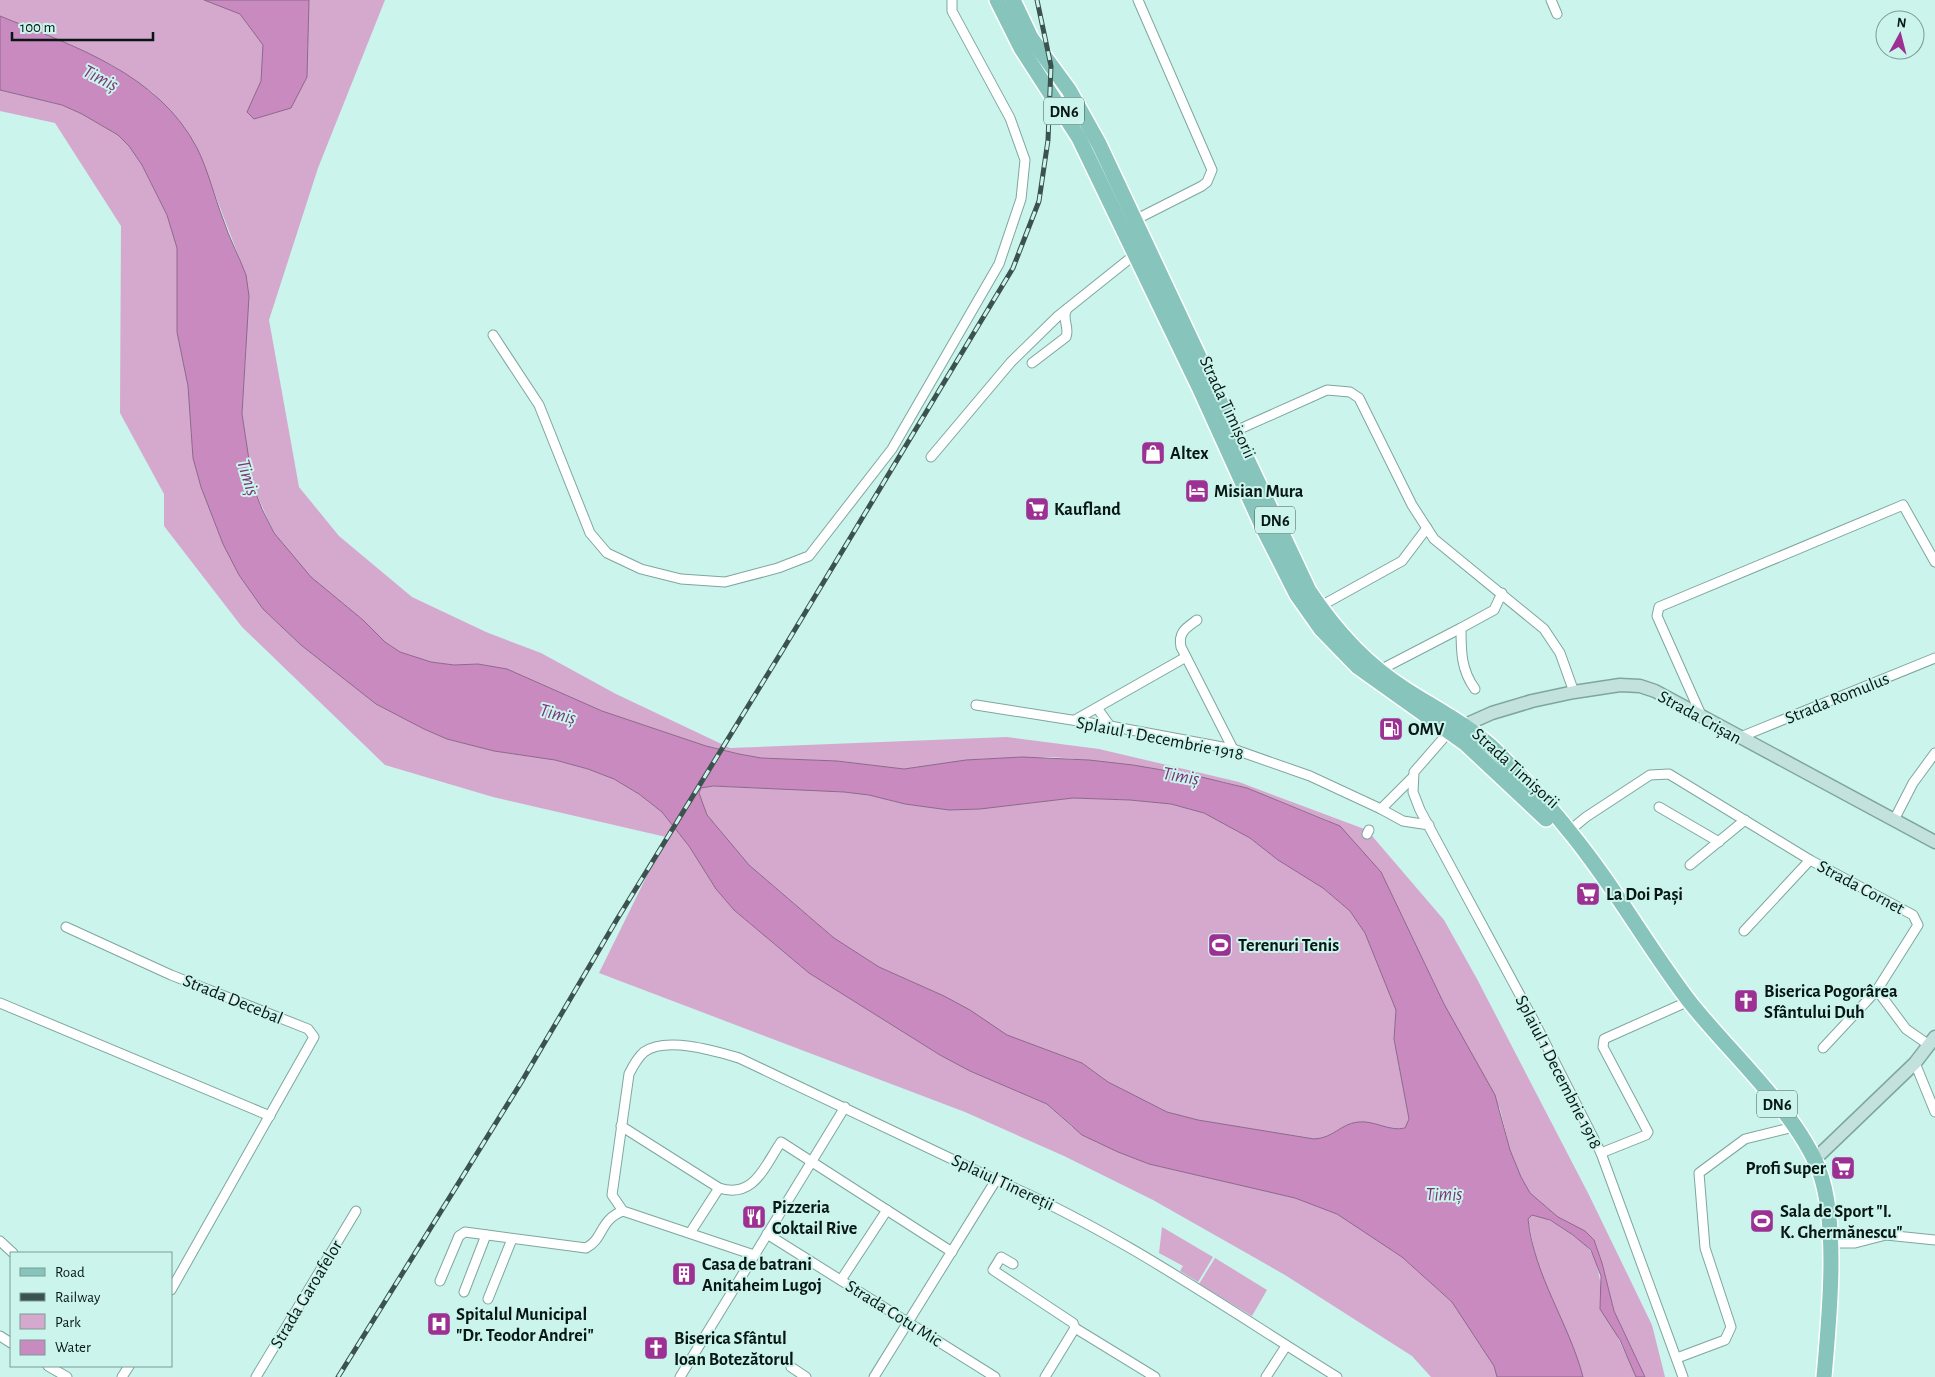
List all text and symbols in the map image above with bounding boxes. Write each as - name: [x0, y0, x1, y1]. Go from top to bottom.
- scale bar: [12, 10, 154, 42]
- north arrow: [1875, 10, 1925, 60]
- text: N: [1896, 16, 1907, 31]
- text: 100 m: [20, 20, 55, 35]
- water label: Timiș: [79, 62, 121, 96]
- road number: DN6: [1044, 98, 1084, 124]
- street label: Strada Timișorii: [1195, 354, 1259, 462]
- shop icon: Altex: [1140, 440, 1166, 466]
- place label: Altex: [1170, 445, 1209, 463]
- water label: Timiș: [232, 457, 262, 498]
- hotel icon: Misian Mura: [1184, 478, 1210, 504]
- place label: Misian Mura: [1214, 483, 1304, 501]
- supermarket icon: Kaufland: [1024, 496, 1050, 522]
- place label: Kaufland: [1054, 501, 1121, 519]
- road number: DN6: [1255, 506, 1295, 534]
- street label: Strada Romulus: [1783, 670, 1892, 728]
- street label: Strada Crișan: [1654, 688, 1744, 749]
- water label: Timiș: [537, 701, 578, 729]
- street label: Splaiul 1 Decembrie 1918: [1075, 714, 1245, 764]
- fuel station icon: OMV: [1378, 716, 1404, 742]
- place label: OMV: [1408, 721, 1445, 739]
- street label: Strada Timișorii: [1468, 725, 1562, 813]
- water label: Timiș: [1161, 764, 1201, 790]
- street label: Strada Cornet: [1814, 857, 1907, 918]
- supermarket icon: La Doi Pași: [1575, 881, 1601, 907]
- place label: La Doi Pași: [1606, 886, 1683, 905]
- sports icon: Terenuri Tenis: [1207, 932, 1233, 958]
- place label: Terenuri Tenis: [1238, 937, 1339, 955]
- street label: Strada Decebal: [180, 972, 285, 1028]
- place label: Biserica Pogorârea Sfântului Duh: [1764, 983, 1898, 1022]
- church icon: Biserica Pogorârea Sfântului Duh: [1733, 988, 1759, 1014]
- street label: Splaiul 1 Decembrie 1918: [1512, 993, 1605, 1152]
- road number: DN6: [1757, 1090, 1797, 1118]
- street label: Splaiul Tinereții: [948, 1151, 1057, 1215]
- supermarket icon: Profi Super: [1830, 1155, 1856, 1181]
- place label: Profi Super: [1745, 1160, 1827, 1178]
- water label: Timiș: [1426, 1185, 1462, 1205]
- place label: Pizzeria Coktail Rive: [772, 1199, 857, 1238]
- place label: Sala de Sport "I. K. Ghermănescu": [1780, 1203, 1903, 1242]
- restaurant icon: Pizzeria Coktail Rive: [741, 1204, 767, 1230]
- sports icon: Sala de Sport "I. K. Ghermănescu": [1749, 1208, 1775, 1234]
- street label: Strada Garoafelor: [268, 1237, 346, 1352]
- legend: [10, 1252, 172, 1367]
- place label: Casa de batrani Anitaheim Lugoj: [702, 1256, 822, 1295]
- building icon: Casa de batrani Anitaheim Lugoj: [671, 1261, 697, 1287]
- text: Road: [55, 1265, 85, 1280]
- street label: Strada Cotu Mic: [842, 1277, 945, 1351]
- text: Railway: [55, 1290, 101, 1305]
- place label: Spitalul Municipal "Dr. Teodor Andrei": [456, 1306, 594, 1345]
- hospital icon: Spitalul Municipal "Dr. Teodor Andrei": [426, 1311, 452, 1337]
- text: Park: [55, 1315, 81, 1330]
- place label: Biserica Sfântul Ioan Botezătorul: [674, 1330, 794, 1369]
- church icon: Biserica Sfântul Ioan Botezătorul: [643, 1335, 669, 1361]
- text: Water: [55, 1340, 91, 1355]

